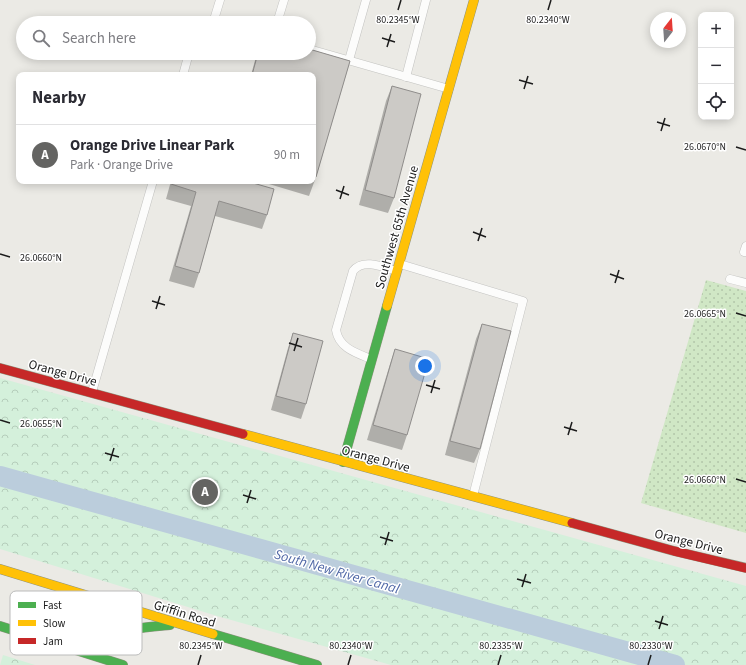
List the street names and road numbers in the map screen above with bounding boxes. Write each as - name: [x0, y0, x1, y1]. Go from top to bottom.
- street label: Southwest 65th Avenue: [371, 164, 423, 291]
- street label: Orange Drive: [27, 355, 99, 391]
- street label: Orange Drive: [340, 441, 412, 477]
- street label: Orange Drive: [653, 525, 725, 559]
- street label: Griffin Road: [151, 596, 218, 632]

